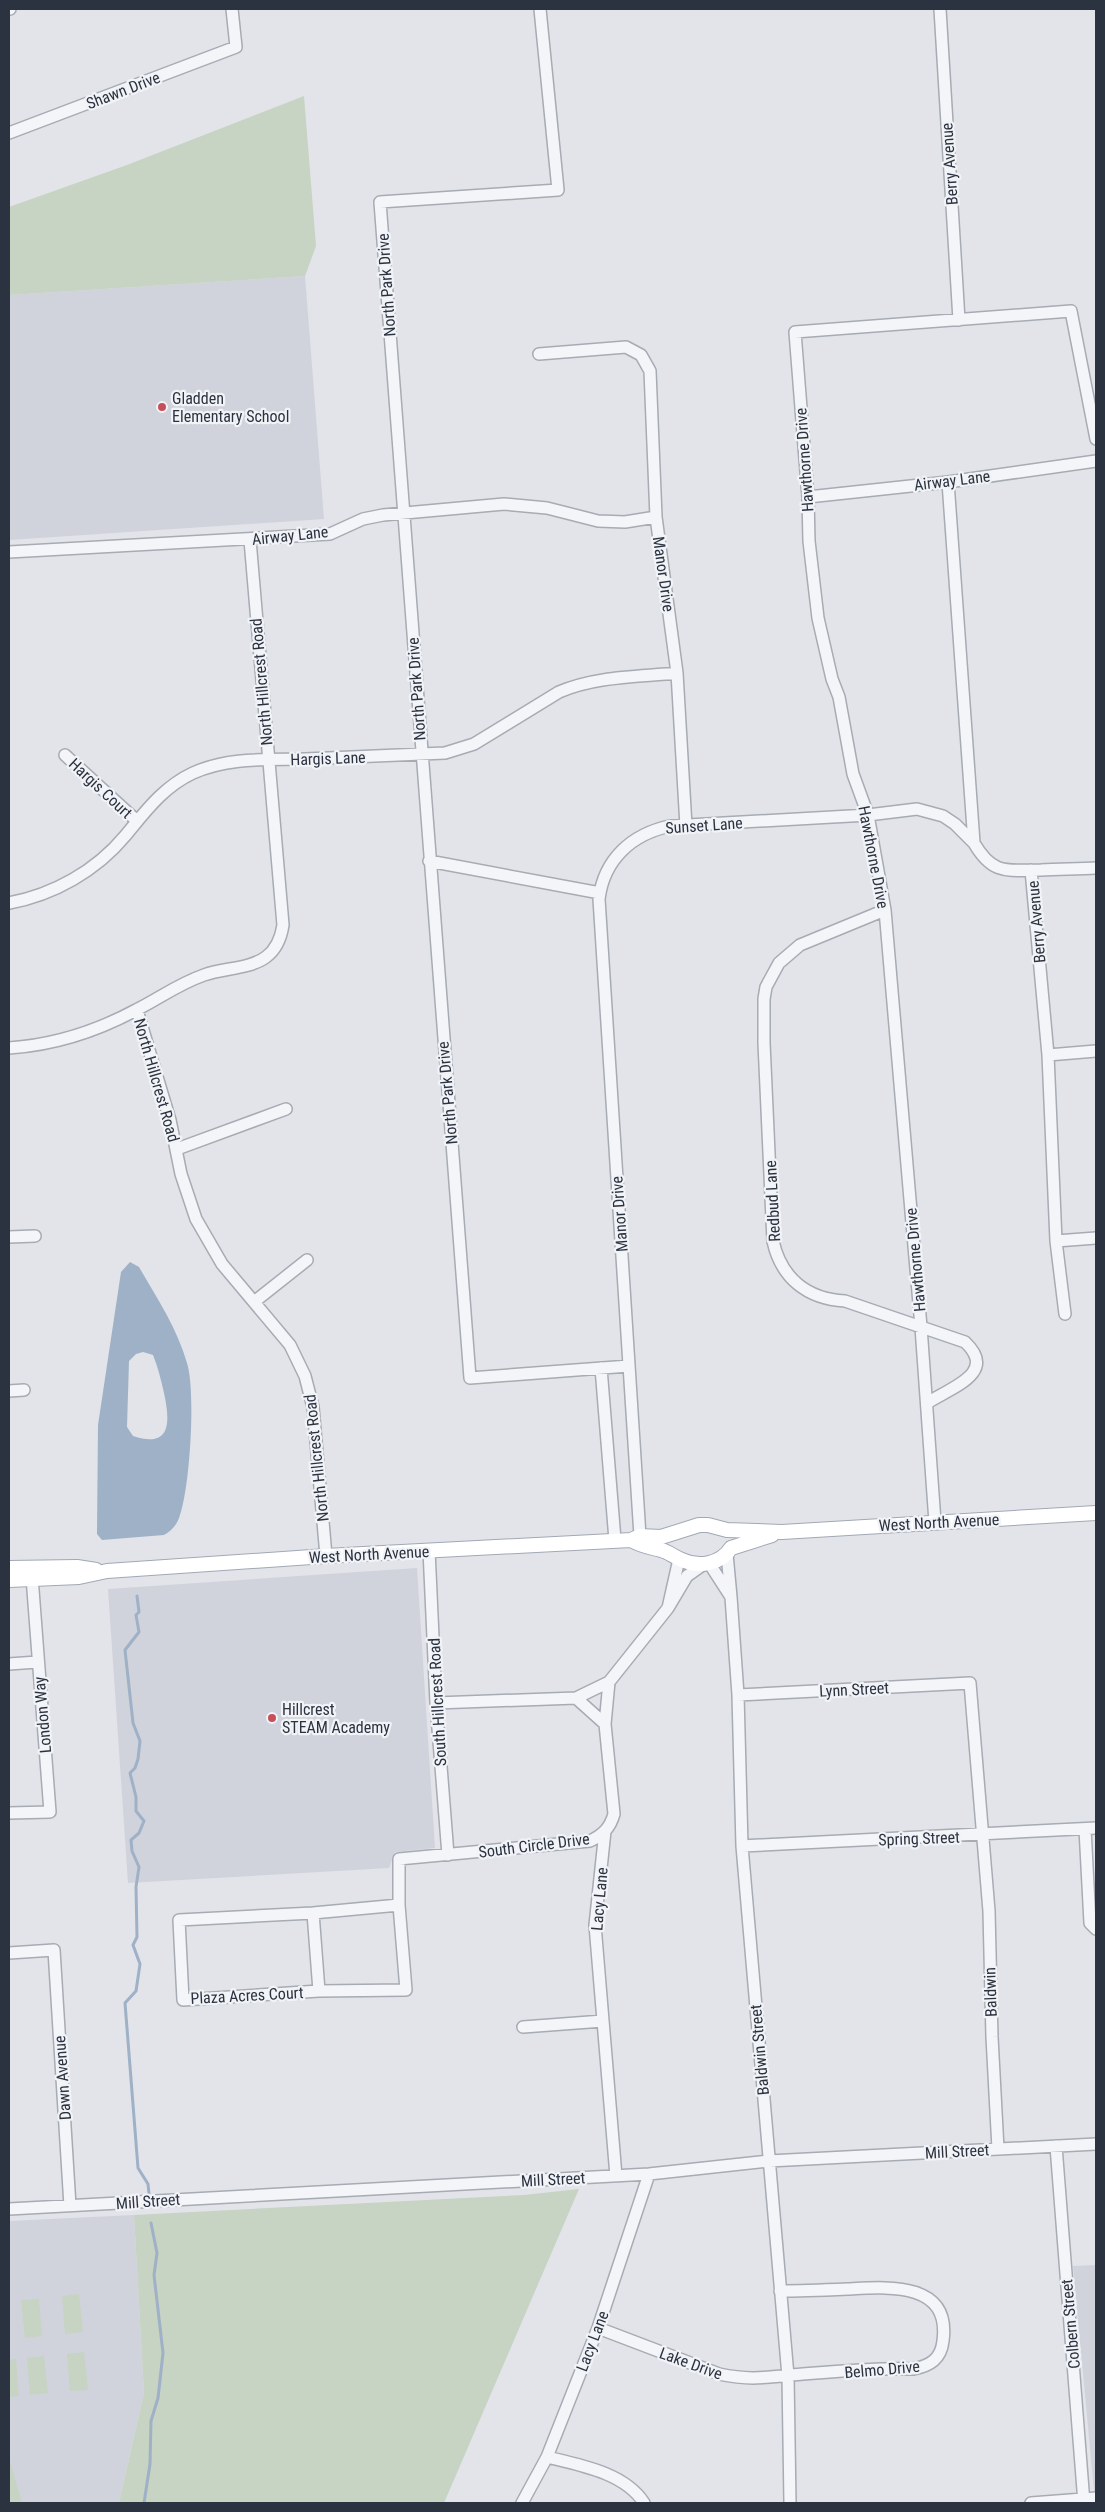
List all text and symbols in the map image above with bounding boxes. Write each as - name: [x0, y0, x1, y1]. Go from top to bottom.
- street label: Shawn Drive: [84, 68, 163, 113]
- street label: Berry Avenue: [937, 122, 962, 206]
- street label: North Park Drive: [373, 233, 400, 337]
- place label: Gladden Elementary School: [172, 389, 289, 426]
- marker: Gladden Elementary School: [156, 401, 168, 413]
- street label: Hawthorne Drive: [791, 407, 818, 513]
- street label: Airway Lane: [913, 466, 991, 495]
- street label: Airway Lane: [251, 522, 329, 549]
- street label: Manor Drive: [649, 535, 678, 613]
- street label: North Hillcrest Road: [246, 618, 277, 746]
- street label: North Park Drive: [403, 637, 430, 741]
- street label: Hargis Lane: [290, 748, 366, 769]
- street label: Hargis Court: [65, 754, 136, 823]
- street label: Hawthorne Drive: [854, 804, 893, 910]
- street label: Sunset Lane: [665, 813, 743, 838]
- street label: Berry Avenue: [1023, 880, 1050, 964]
- street label: North Hillcrest Road: [130, 1016, 183, 1144]
- street label: North Park Drive: [434, 1041, 461, 1145]
- street label: Redbud Lane: [761, 1160, 784, 1242]
- street label: Manor Drive: [607, 1175, 632, 1253]
- street label: Hawthorne Drive: [901, 1207, 930, 1313]
- street label: North Hillcrest Road: [300, 1393, 333, 1522]
- street label: West North Avenue: [878, 1510, 1000, 1535]
- street label: West North Avenue: [308, 1542, 430, 1567]
- street label: South Hillcrest Road: [425, 1637, 450, 1767]
- street label: London Way: [30, 1675, 55, 1754]
- street label: Lynn Street: [819, 1678, 890, 1701]
- place label: Hillcrest STEAM Academy: [282, 1700, 390, 1737]
- marker: Hillcrest STEAM Academy: [266, 1712, 278, 1724]
- street label: Spring Street: [878, 1828, 960, 1849]
- street label: South Circle Drive: [477, 1829, 591, 1862]
- street label: Lacy Lane: [587, 1867, 612, 1932]
- street label: Baldwin: [980, 1967, 1001, 2017]
- street label: Plaza Acres Court: [190, 1983, 304, 2008]
- street label: Baldwin Street: [746, 2004, 773, 2096]
- street label: Dawn Avenue: [50, 2035, 75, 2121]
- street label: Mill Street: [924, 2140, 990, 2163]
- street label: Mill Street: [520, 2168, 586, 2191]
- street label: Mill Street: [115, 2190, 181, 2213]
- street label: Colbern Street: [1057, 2278, 1084, 2370]
- street label: Lacy Lane: [572, 2308, 613, 2374]
- street label: Lake Drive: [657, 2343, 725, 2384]
- street label: Belmo Drive: [844, 2357, 921, 2382]

